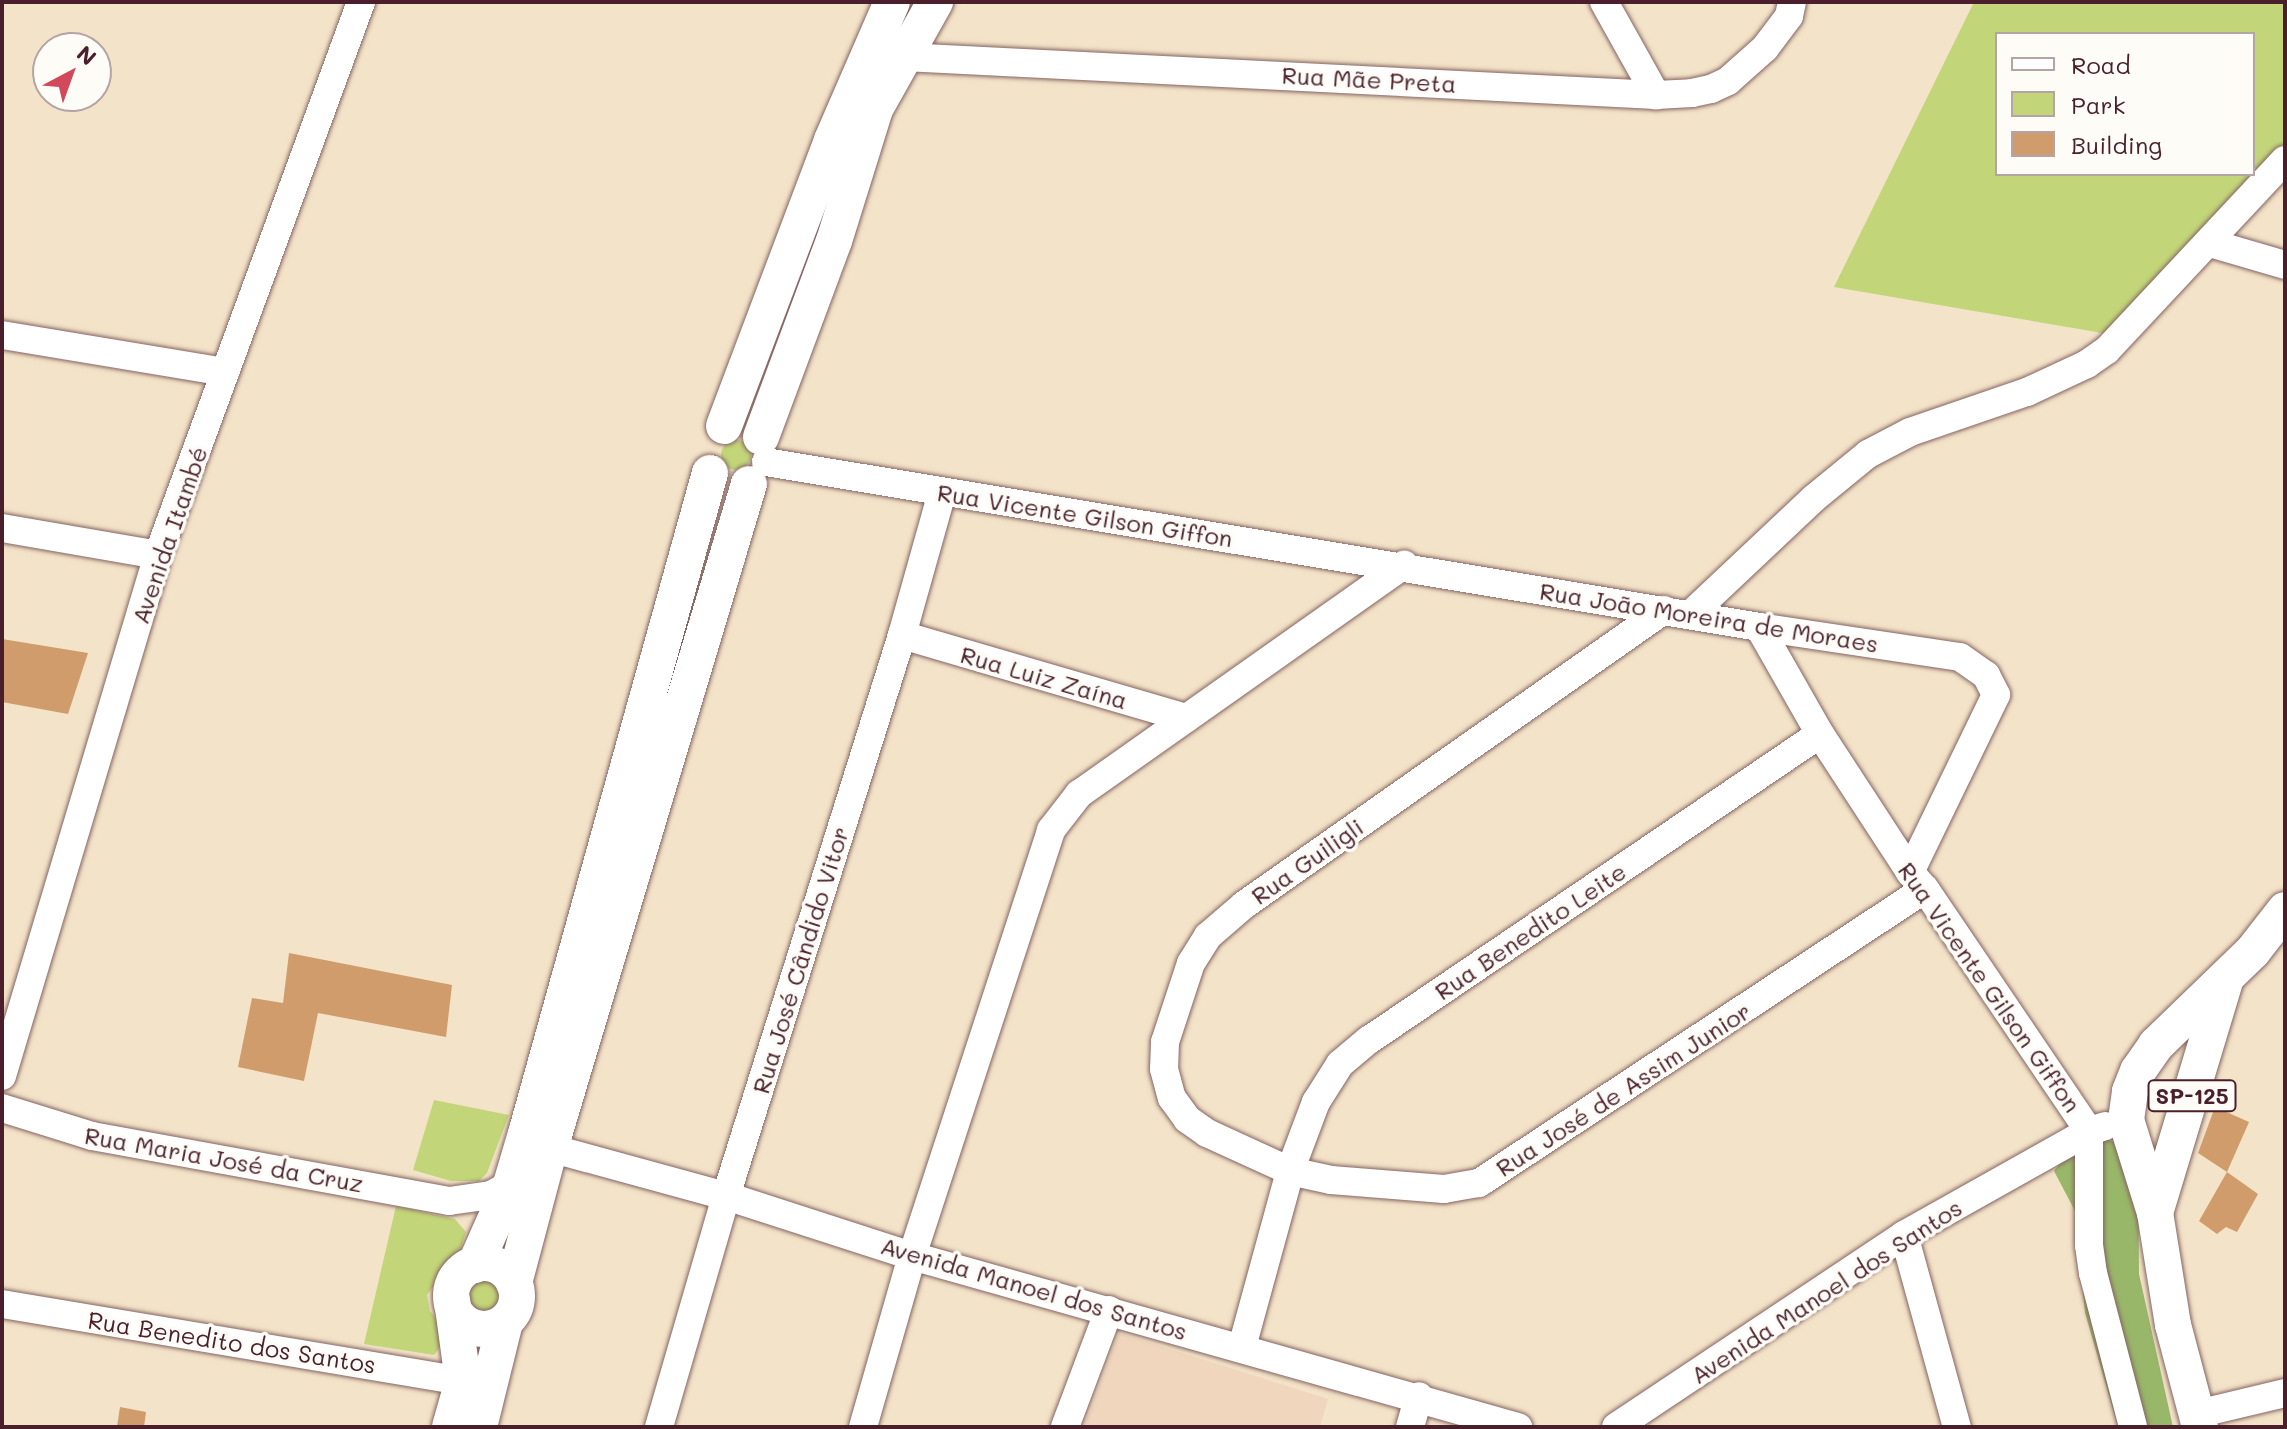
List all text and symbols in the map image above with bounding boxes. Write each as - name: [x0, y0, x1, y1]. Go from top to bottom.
- north arrow: [32, 32, 112, 112]
- legend: [1995, 32, 2255, 176]
- text: N: [71, 39, 103, 71]
- text: Road: [2071, 49, 2131, 80]
- street label: Rua Mãe Preta: [1281, 60, 1457, 98]
- text: Park: [2071, 89, 2125, 120]
- text: Building: [2071, 129, 2162, 160]
- street label: Avenida Itambé: [125, 443, 213, 627]
- street label: Rua Vicente Gilson Giffon: [935, 477, 1235, 553]
- street label: Rua João Moreira de Moraes: [1538, 576, 1880, 658]
- street label: Rua Luiz Zaína: [957, 639, 1131, 715]
- street label: Rua Guiligli: [1245, 812, 1369, 910]
- street label: Rua José Cândido Vitor: [746, 823, 854, 1097]
- street label: Rua Benedito Leite: [1429, 856, 1631, 1006]
- street label: Rua Vicente Gilson Giffon: [1893, 856, 2087, 1118]
- street label: Rua José de Assim Junior: [1490, 996, 1756, 1182]
- road number: SP-125: [2146, 1078, 2238, 1114]
- street label: Rua Maria José da Cruz: [82, 1120, 366, 1198]
- street label: Avenida Manoel dos Santos: [1685, 1192, 1967, 1390]
- street label: Avenida Manoel dos Santos: [877, 1230, 1191, 1346]
- street label: Rua Benedito dos Santos: [86, 1305, 378, 1379]

